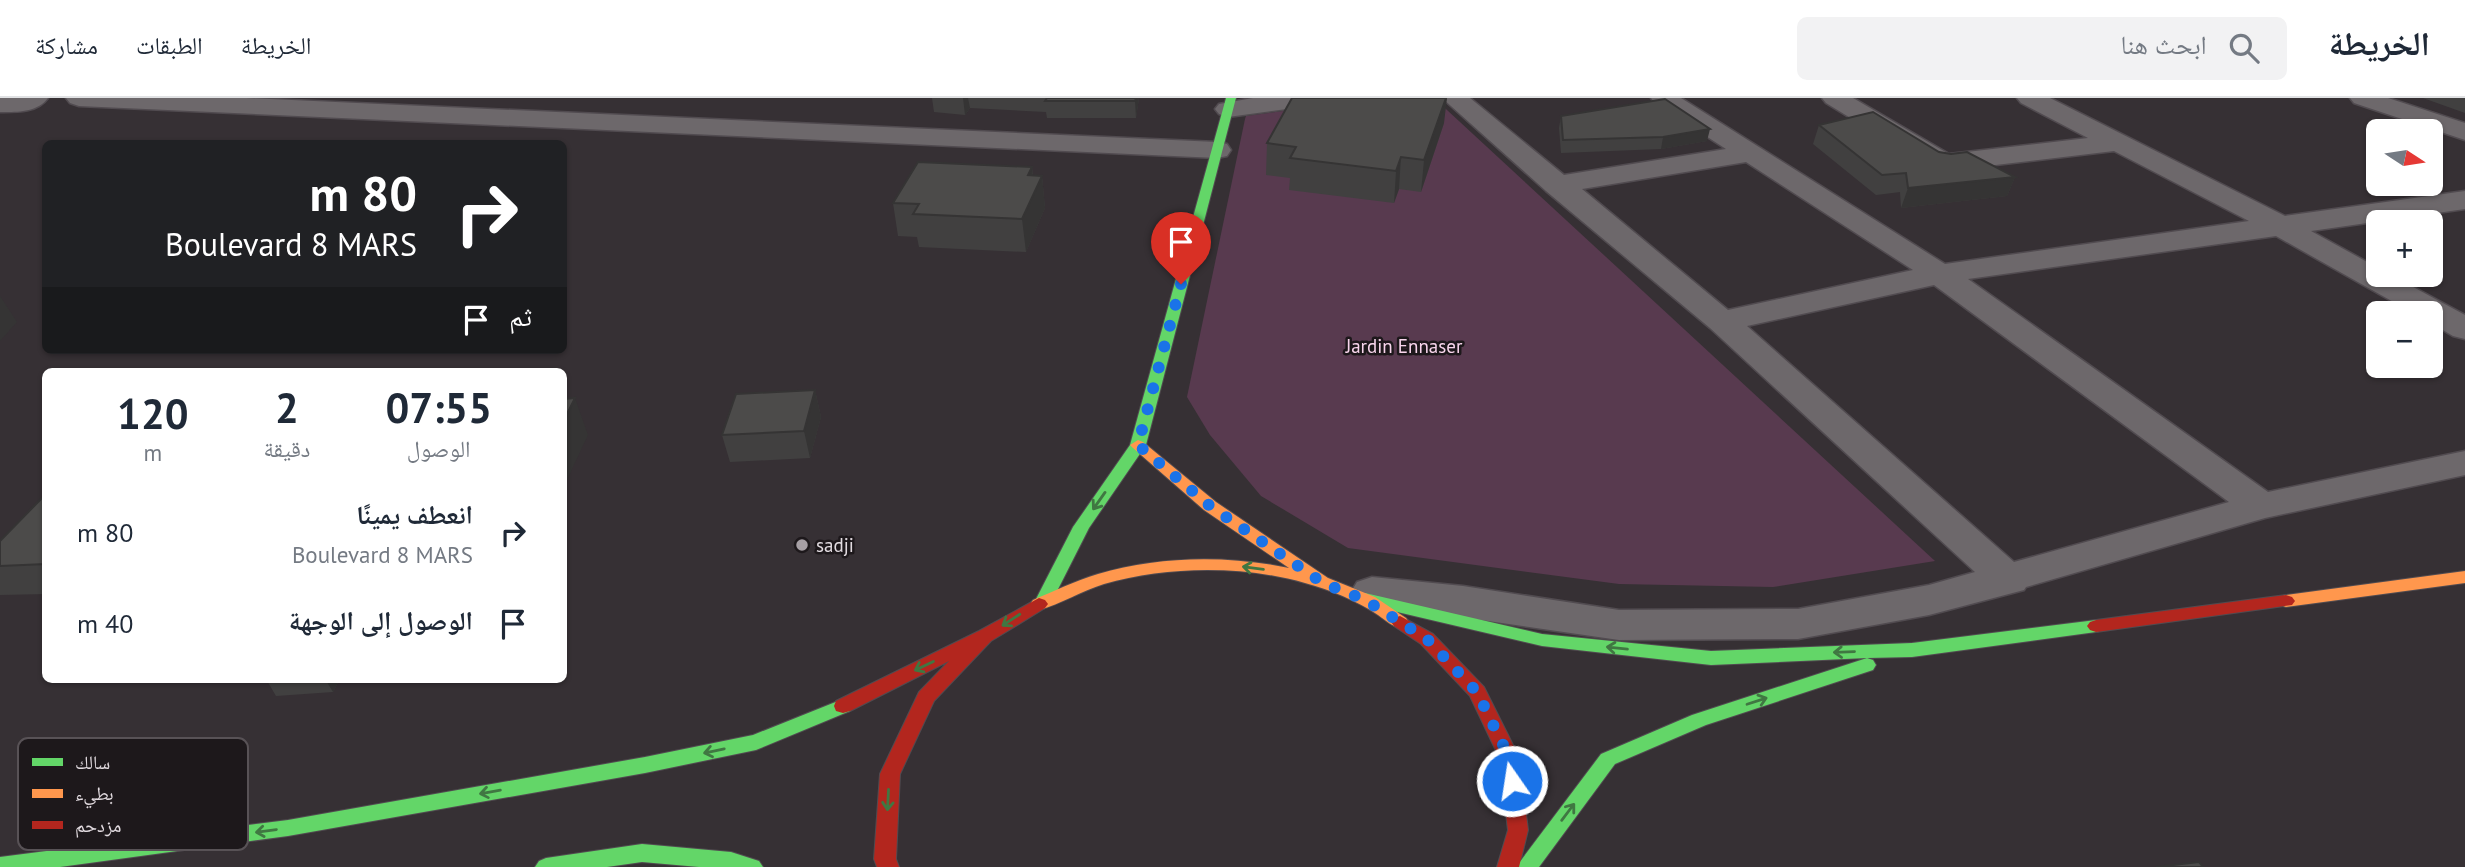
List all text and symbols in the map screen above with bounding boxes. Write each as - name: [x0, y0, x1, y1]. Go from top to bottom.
- search box: [1797, 17, 2287, 80]
- text: الخريطة: [2329, 21, 2430, 64]
- text: ابحث هنا: [2121, 28, 2207, 61]
- icon: search: [2225, 29, 2263, 67]
- text: مشاركة: [35, 30, 98, 61]
- text: الطبقات: [136, 30, 203, 61]
- text: الخريطة: [241, 30, 311, 61]
- north arrow: [2366, 119, 2443, 196]
- map controls: [2366, 119, 2443, 378]
- text: 80 m: [310, 161, 417, 225]
- icon: right: [441, 168, 532, 259]
- button: +: [2366, 210, 2443, 287]
- pin: [1151, 212, 1211, 284]
- text: Boulevard 8 MARS: [165, 223, 417, 265]
- icon: arrive: [1162, 223, 1200, 261]
- text: ثم: [509, 300, 532, 333]
- icon: arrive: [457, 301, 495, 339]
- button: −: [2366, 301, 2443, 378]
- park label: Jardin Ennaser: [1345, 334, 1463, 358]
- text: 2: [275, 380, 299, 435]
- text: 07:55: [385, 380, 492, 435]
- text: 120: [117, 386, 189, 441]
- text: دقيقة: [264, 434, 310, 463]
- text: الوصول: [407, 434, 471, 463]
- text: m: [143, 438, 162, 467]
- one-way arrow: [1092, 491, 1106, 511]
- text: انعطف يمينًا: [356, 498, 473, 531]
- icon: right: [494, 514, 532, 552]
- text: 80 m: [77, 516, 133, 549]
- place label: sadji: [816, 533, 854, 557]
- marker: sadji: [794, 537, 810, 553]
- text: Boulevard 8 MARS: [292, 540, 473, 569]
- one-way arrow: [1242, 562, 1265, 575]
- text: الوصول إلى الوجهة: [289, 604, 473, 637]
- icon: arrive: [494, 605, 532, 643]
- text: 40 m: [77, 607, 133, 640]
- one-way arrow: [1002, 613, 1022, 627]
- one-way arrow: [1606, 641, 1629, 654]
- one-way arrow: [1832, 646, 1855, 659]
- one-way arrow: [914, 660, 935, 674]
- one-way arrow: [1746, 693, 1768, 706]
- legend: [18, 738, 248, 850]
- one-way arrow: [703, 744, 726, 758]
- position arrow: [1475, 744, 1549, 818]
- text: سالك: [75, 750, 110, 774]
- text: بطيء: [75, 781, 114, 809]
- one-way arrow: [479, 786, 502, 799]
- one-way arrow: [881, 789, 894, 811]
- one-way arrow: [1560, 803, 1575, 822]
- text: مزدحم: [75, 813, 121, 838]
- one-way arrow: [255, 824, 278, 837]

